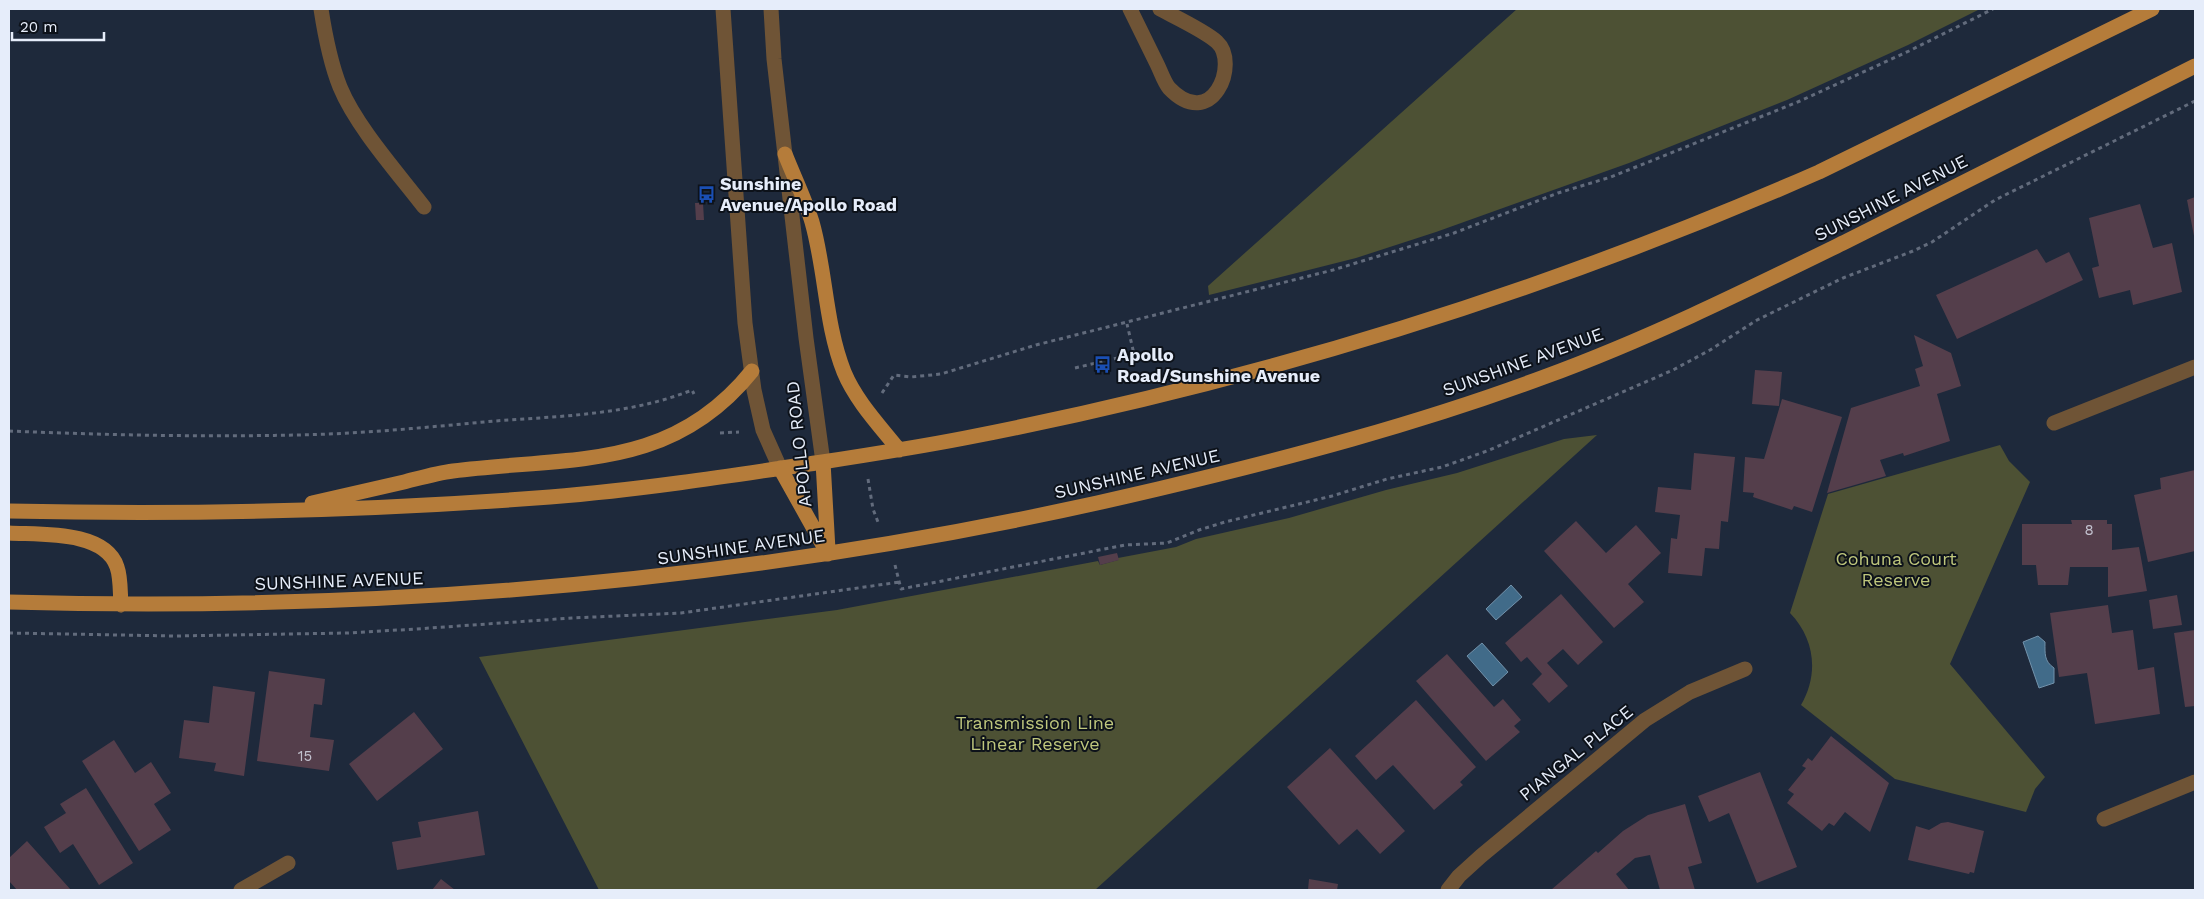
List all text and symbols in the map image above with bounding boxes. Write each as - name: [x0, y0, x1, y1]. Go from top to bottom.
- scale bar: [12, 10, 105, 42]
- text: 20 m: [20, 18, 58, 36]
- street label: SUNSHINE AVENUE: [1811, 150, 1971, 245]
- place label: Sunshine Avenue/Apollo Road: [720, 173, 897, 215]
- bus stop icon: Sunshine Avenue/Apollo Road: [696, 184, 716, 204]
- street label: SUNSHINE AVENUE: [1440, 323, 1606, 400]
- place label: Apollo Road/Sunshine Avenue: [1117, 344, 1320, 386]
- bus stop icon: Apollo Road/Sunshine Avenue: [1093, 355, 1113, 375]
- street label: APOLLO ROAD: [781, 380, 816, 508]
- street label: SUNSHINE AVENUE: [1052, 444, 1222, 503]
- house number: 8: [2084, 521, 2094, 539]
- street label: SUNSHINE AVENUE: [656, 524, 826, 569]
- park label: Cohuna Court Reserve: [1835, 548, 1957, 590]
- street label: SUNSHINE AVENUE: [254, 567, 424, 594]
- street label: PIANGAL PLACE: [1515, 700, 1637, 805]
- park label: Transmission Line Linear Reserve: [956, 712, 1114, 754]
- house number: 15: [298, 747, 312, 765]

